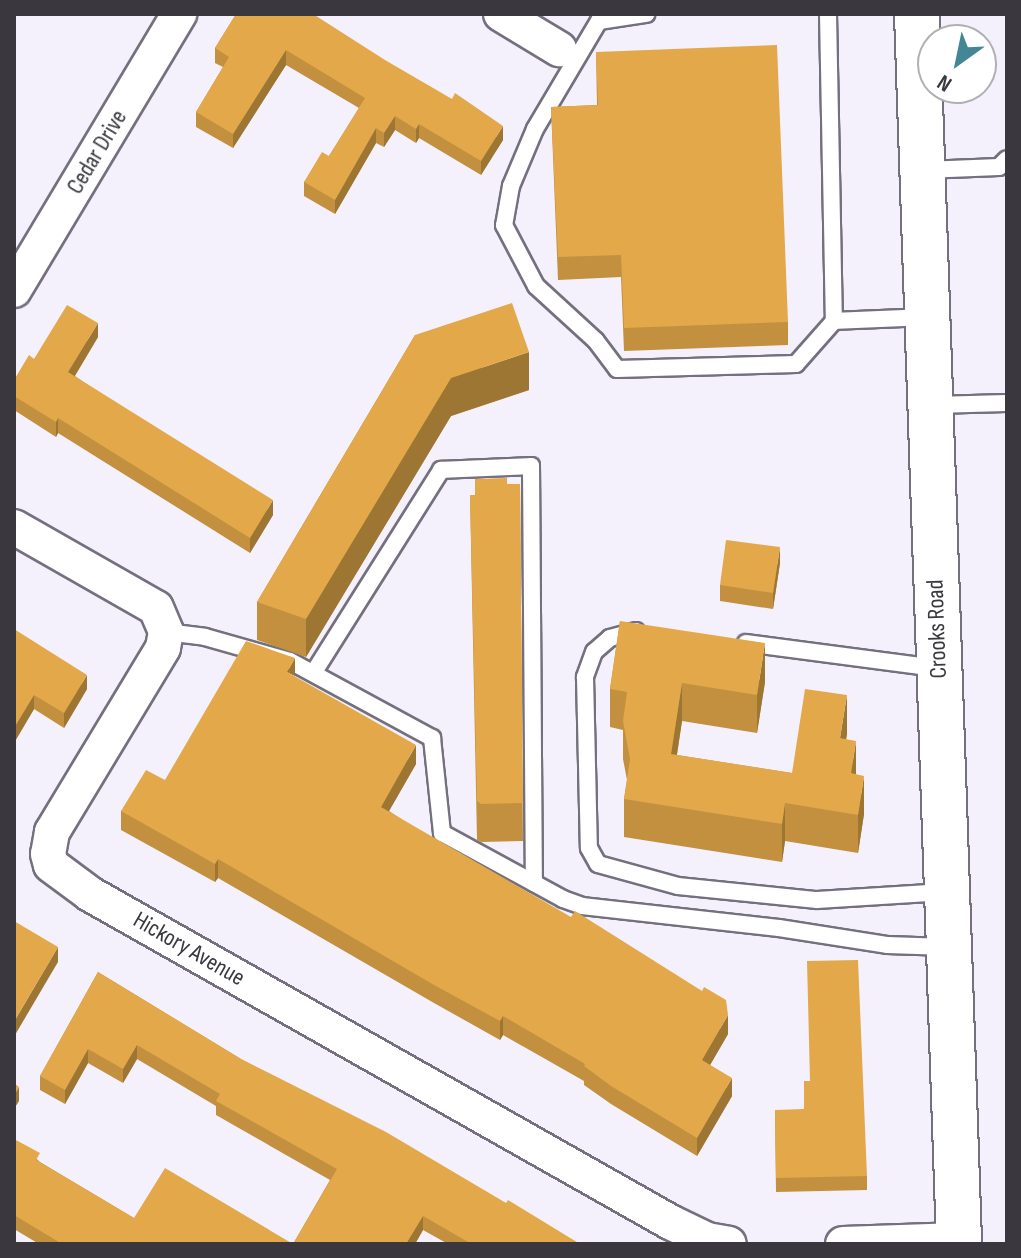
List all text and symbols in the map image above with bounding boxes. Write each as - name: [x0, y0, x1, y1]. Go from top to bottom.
- north arrow: [917, 24, 997, 104]
- text: N: [932, 68, 957, 97]
- street label: Cedar Drive: [61, 105, 133, 199]
- street label: Crooks Road: [921, 579, 953, 679]
- street label: Hickory Avenue: [128, 906, 250, 992]

